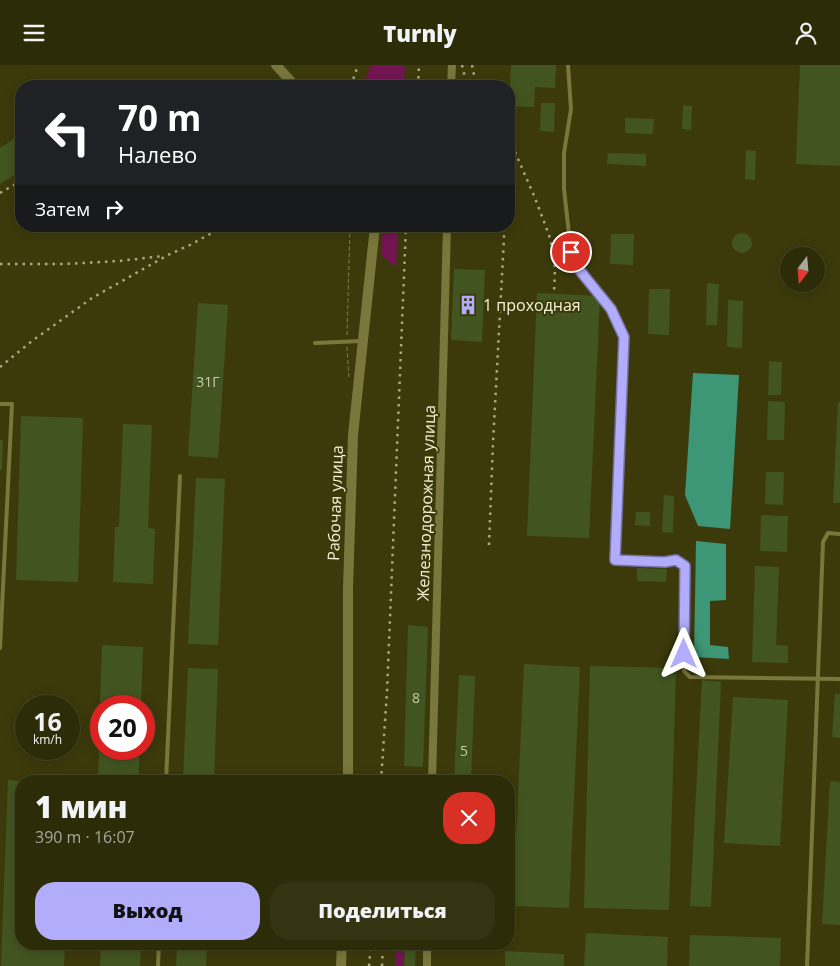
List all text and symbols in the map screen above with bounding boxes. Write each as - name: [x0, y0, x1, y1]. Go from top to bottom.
- text: Turnly: [383, 18, 457, 48]
- icon: menu: [20, 19, 48, 47]
- icon: person: [792, 19, 820, 47]
- text: 70 m: [118, 94, 201, 141]
- icon: left: [35, 100, 100, 165]
- text: Налево: [118, 139, 197, 169]
- icon: right: [100, 195, 128, 223]
- text: Затем: [35, 196, 90, 222]
- pin: [550, 231, 592, 273]
- icon: arrive: [557, 238, 585, 266]
- north arrow: [780, 247, 825, 293]
- map controls: [780, 247, 825, 292]
- building icon: 1 проходная: [457, 294, 479, 316]
- place label: 1 проходная: [483, 294, 581, 316]
- house number: 31Г: [196, 372, 220, 391]
- street label: Железнодорожная улица: [412, 405, 440, 601]
- street label: Рабочая улица: [322, 445, 348, 561]
- position arrow: [657, 627, 709, 679]
- house number: 8: [412, 688, 420, 707]
- speed limit sign: 20: [90, 695, 155, 760]
- text: 16: [33, 704, 62, 738]
- text: km/h: [33, 731, 62, 748]
- house number: 5: [460, 741, 468, 760]
- text: 1 мин: [35, 786, 128, 827]
- button: close: [443, 792, 495, 844]
- text: 390 m · 16:07: [35, 826, 135, 848]
- button: Выход: [35, 882, 260, 940]
- button: Поделиться: [270, 882, 495, 940]

